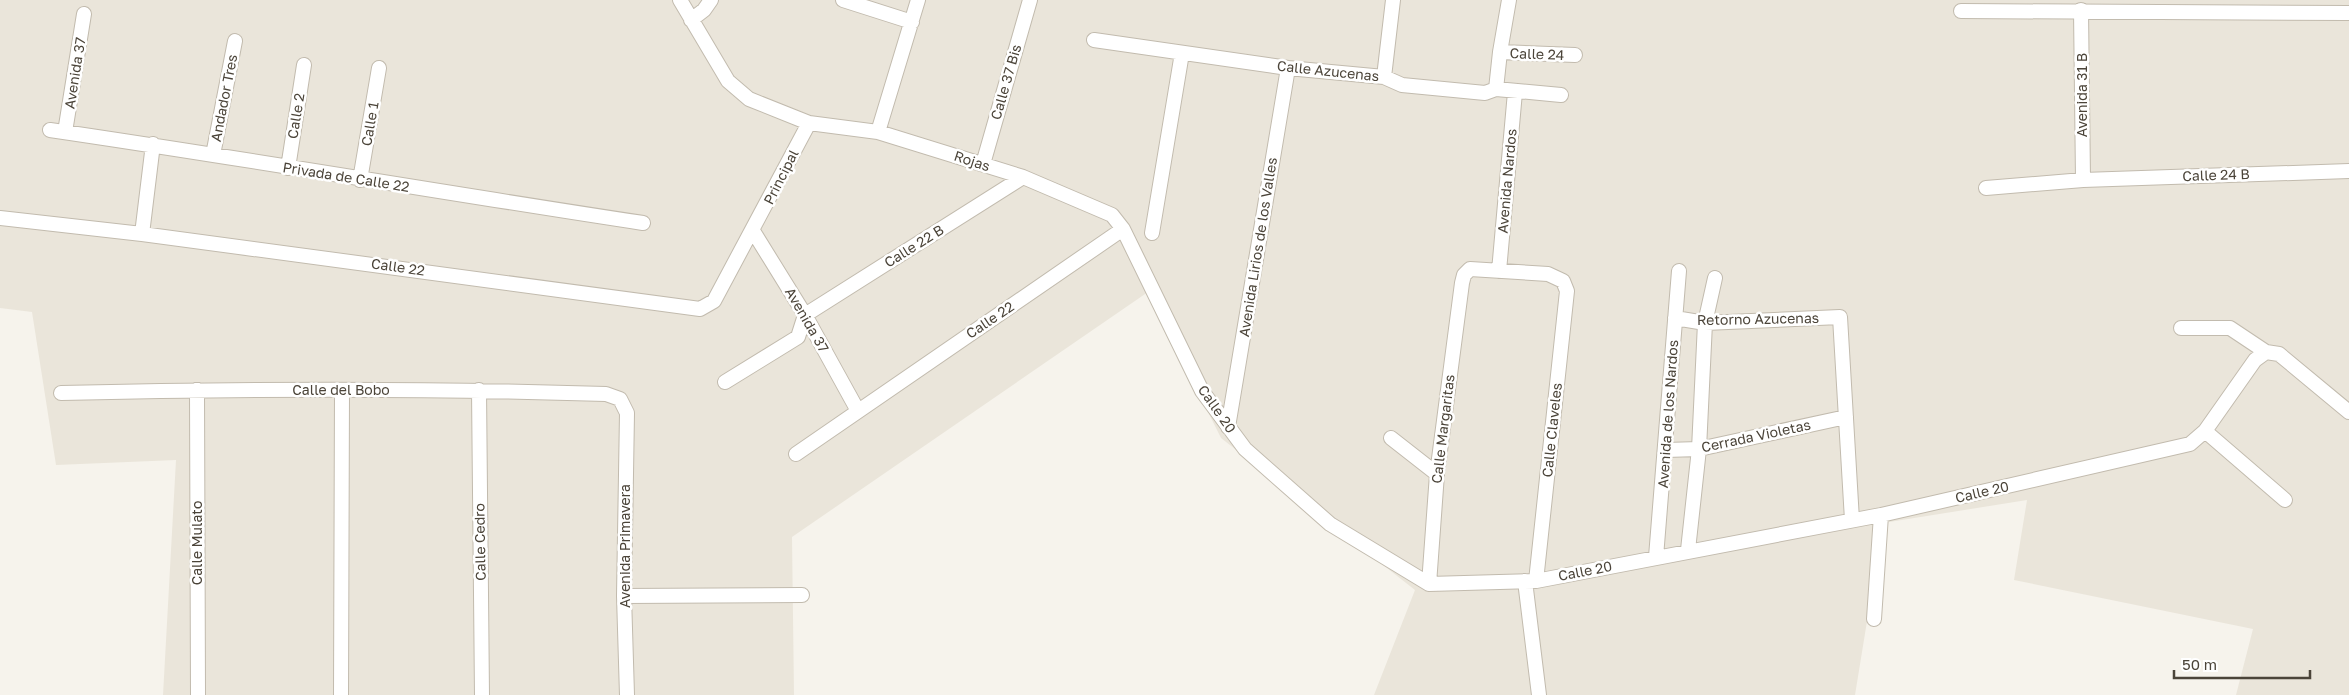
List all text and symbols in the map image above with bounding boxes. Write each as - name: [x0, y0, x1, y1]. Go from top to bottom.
- street label: Avenida 37: [60, 36, 89, 110]
- street label: Calle 37 Bis: [987, 42, 1024, 121]
- street label: Calle 24: [1509, 44, 1565, 63]
- street label: Andador Tres: [207, 53, 240, 143]
- street label: Avenida 31 B: [2073, 53, 2090, 137]
- street label: Calle Azucenas: [1276, 57, 1380, 84]
- street label: Calle 2: [284, 92, 307, 140]
- street label: Calle 1: [357, 100, 382, 147]
- street label: Avenida Nardos: [1493, 128, 1520, 234]
- street label: Principal: [760, 146, 802, 207]
- street label: Rojas: [952, 147, 992, 174]
- street label: Avenida Lirios de los Valles: [1235, 156, 1280, 338]
- street label: Privada de Calle 22: [281, 158, 411, 195]
- street label: Calle 24 B: [2182, 165, 2250, 184]
- street label: Calle 22 B: [881, 221, 947, 271]
- street label: Calle 22: [370, 254, 426, 279]
- street label: Avenida 37: [782, 284, 833, 355]
- street label: Calle 22: [963, 297, 1017, 342]
- street label: Retorno Azucenas: [1697, 309, 1819, 328]
- street label: Avenida de los Nardos: [1654, 339, 1681, 489]
- street label: Calle Margaritas: [1427, 373, 1458, 484]
- street label: Calle del Bobo: [292, 381, 390, 398]
- street label: Calle 20: [1195, 381, 1240, 436]
- street label: Calle Claveles: [1538, 382, 1565, 478]
- street label: Cerrada Violetas: [1700, 416, 1812, 455]
- street label: Calle 20: [1953, 477, 2010, 506]
- street label: Avenida Primavera: [616, 484, 633, 608]
- street label: Calle Mulato: [188, 501, 205, 585]
- street label: Calle Cedro: [470, 503, 489, 581]
- street label: Calle 20: [1556, 557, 1613, 584]
- scale bar: [2174, 648, 2310, 680]
- text: 50 m: [2182, 655, 2217, 673]

